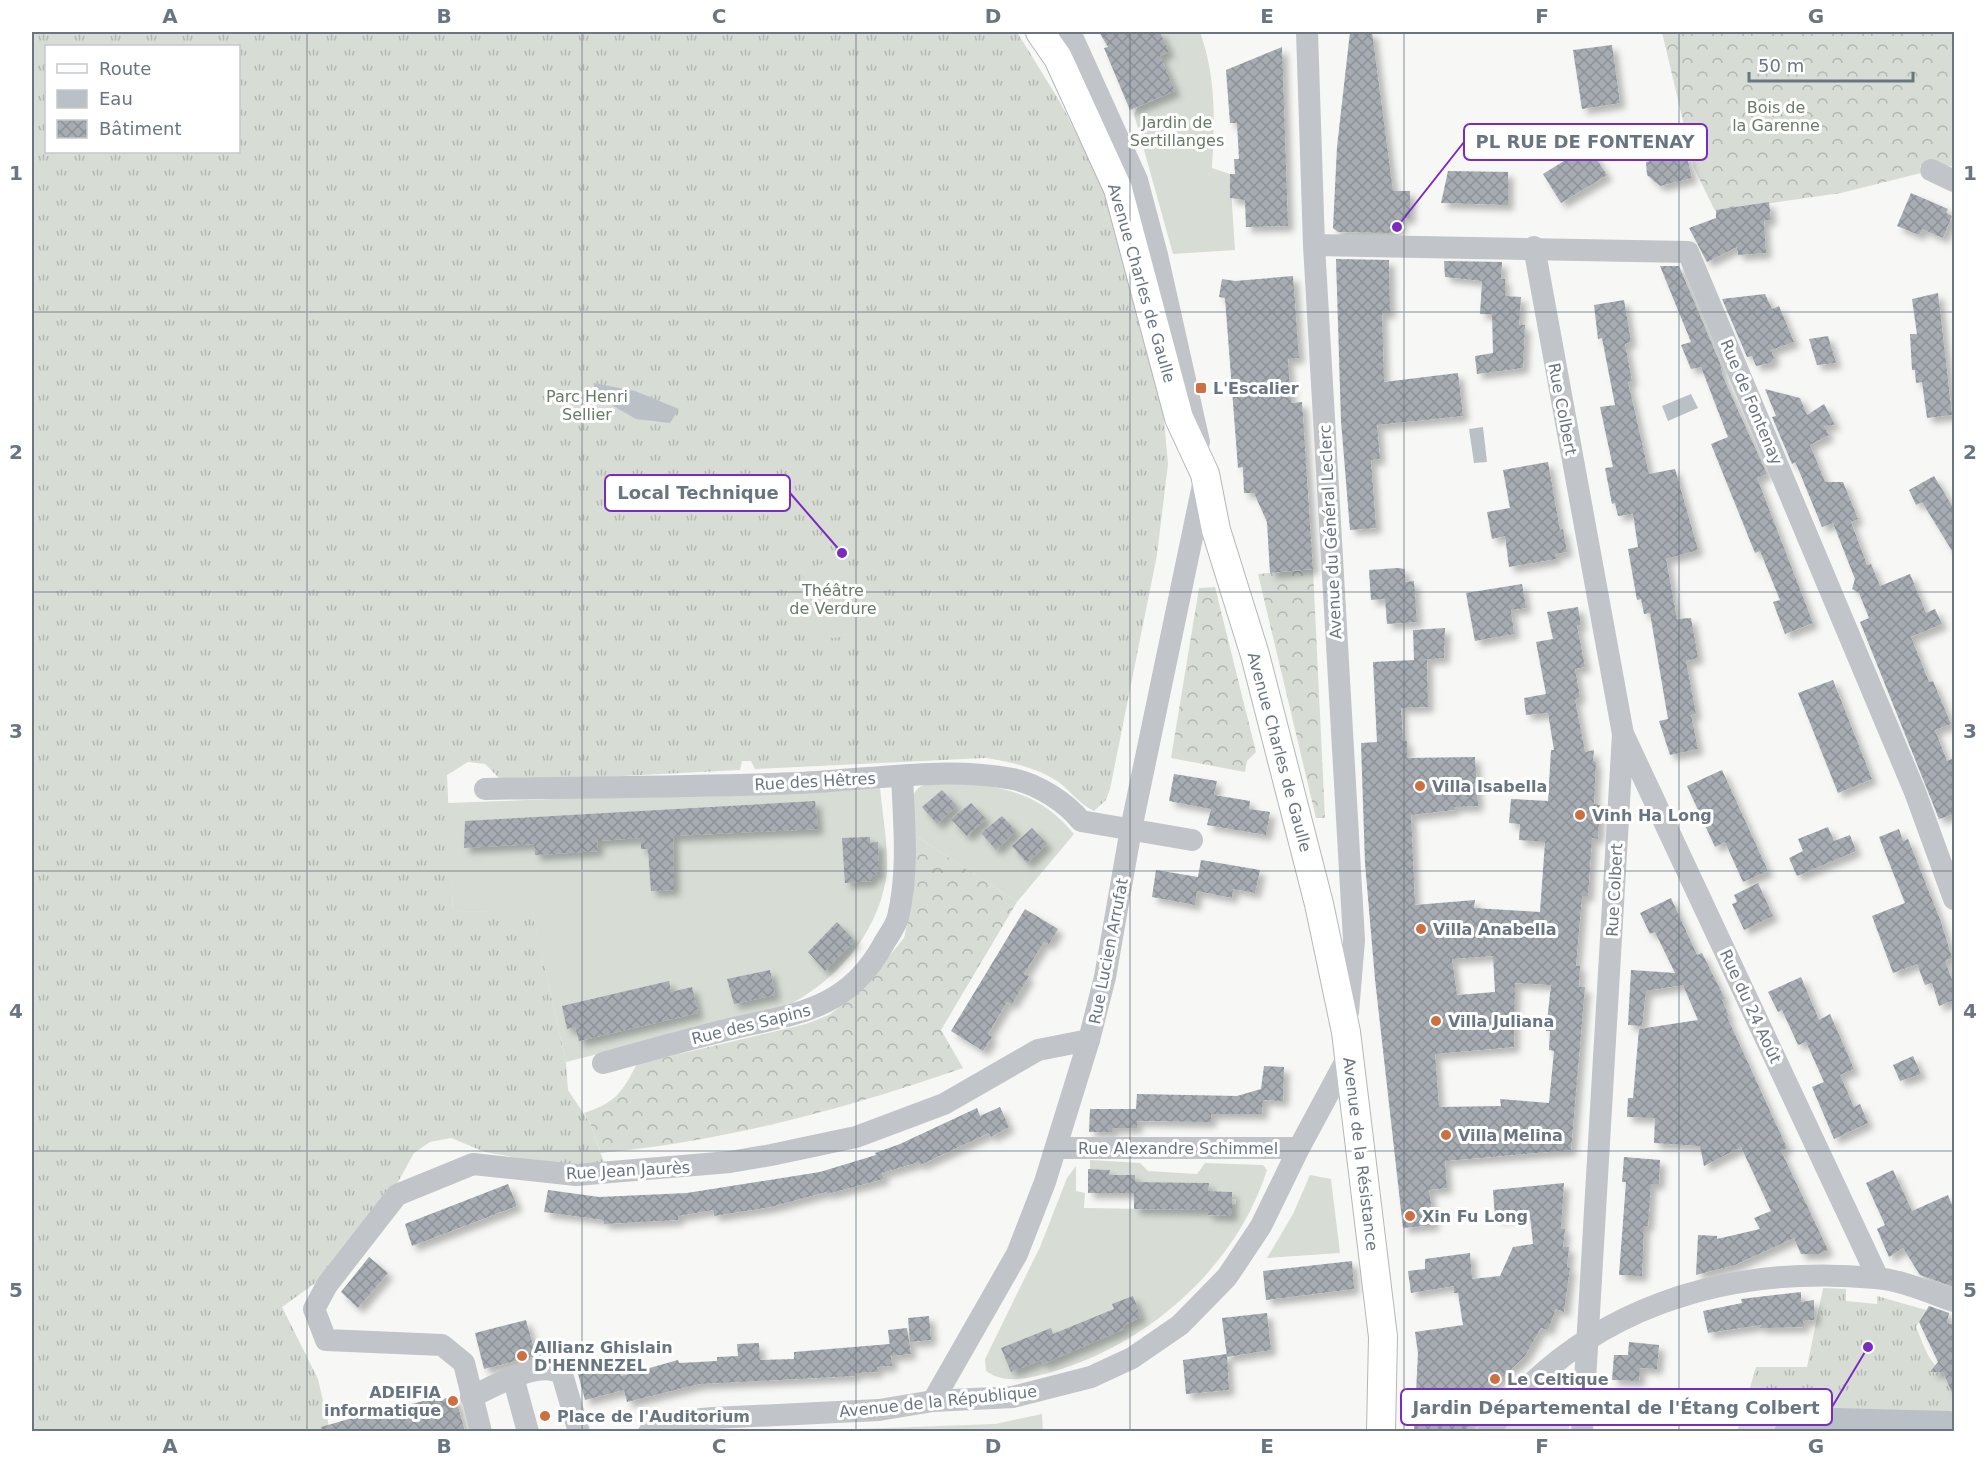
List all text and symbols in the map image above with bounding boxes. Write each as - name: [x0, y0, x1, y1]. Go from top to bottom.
- text: A: [162, 4, 178, 28]
- text: B: [436, 4, 452, 28]
- text: C: [712, 4, 726, 28]
- text: D: [985, 4, 1001, 28]
- text: E: [1260, 4, 1274, 28]
- text: F: [1535, 4, 1549, 28]
- text: G: [1808, 4, 1824, 28]
- legend: [45, 45, 240, 153]
- scale bar: [1749, 45, 1912, 83]
- text: 50 m: [1758, 55, 1804, 76]
- text: Route: [99, 58, 151, 79]
- text: Eau: [99, 88, 133, 109]
- park label: Bois de la Garenne: [1732, 98, 1820, 135]
- park label: Jardin de Sertillanges: [1130, 113, 1224, 150]
- text: Bâtiment: [99, 118, 182, 139]
- callout: PL RUE DE FONTENAY: [1464, 124, 1707, 160]
- text: PL RUE DE FONTENAY: [1475, 131, 1695, 152]
- text: 1: [9, 161, 23, 185]
- text: 1: [1963, 161, 1977, 185]
- street label: Avenue Charles de Gaulle: [1104, 181, 1179, 385]
- street label: Rue de Fontenay: [1716, 337, 1787, 468]
- street label: Rue Colbert: [1544, 361, 1581, 457]
- place label: L'Escalier: [1213, 379, 1299, 398]
- marker: L'Escalier: [1194, 381, 1208, 395]
- park label: Parc Henri Sellier: [546, 387, 628, 424]
- street label: Avenue du Général Leclerc: [1315, 424, 1346, 640]
- text: 2: [9, 440, 23, 464]
- text: 2: [1963, 440, 1977, 464]
- callout: Local Technique: [605, 475, 790, 511]
- text: Local Technique: [617, 482, 779, 503]
- park label: Théâtre de Verdure: [789, 581, 877, 618]
- street label: Avenue Charles de Gaulle: [1244, 650, 1315, 854]
- text: 3: [9, 719, 23, 743]
- text: 3: [1963, 719, 1977, 743]
- street label: Rue des Hêtres: [754, 769, 876, 794]
- place label: Villa Isabella: [1432, 777, 1547, 796]
- marker: Villa Isabella: [1413, 779, 1427, 793]
- place label: Vinh Ha Long: [1592, 806, 1712, 825]
- marker: Vinh Ha Long: [1573, 808, 1587, 822]
- street label: Rue Colbert: [1603, 843, 1626, 937]
- street label: Rue Lucien Arrufat: [1085, 877, 1132, 1026]
- place label: Villa Anabella: [1433, 920, 1557, 939]
- marker: Villa Anabella: [1414, 922, 1428, 936]
- street label: Rue du 24 Août: [1716, 946, 1785, 1066]
- text: 4: [9, 999, 23, 1023]
- text: 4: [1963, 999, 1977, 1023]
- street label: Rue des Sapins: [690, 1001, 813, 1048]
- place label: Villa Juliana: [1448, 1012, 1554, 1031]
- marker: Villa Juliana: [1429, 1014, 1443, 1028]
- street label: Avenue de la Résistance: [1339, 1056, 1382, 1252]
- place label: Villa Melina: [1458, 1126, 1563, 1145]
- marker: Villa Melina: [1439, 1128, 1453, 1142]
- street label: Rue Alexandre Schimmel: [1078, 1139, 1278, 1158]
- street label: Rue Jean Jaurès: [566, 1158, 691, 1183]
- place label: Xin Fu Long: [1422, 1207, 1528, 1226]
- marker: Xin Fu Long: [1403, 1209, 1417, 1223]
- text: 5: [9, 1278, 23, 1302]
- text: 5: [1963, 1278, 1977, 1302]
- place label: Allianz Ghislain D'HENNEZEL: [534, 1338, 673, 1375]
- marker: Allianz Ghislain D'HENNEZEL: [515, 1349, 529, 1363]
- place label: Le Celtique: [1507, 1370, 1609, 1389]
- marker: Le Celtique: [1488, 1372, 1502, 1386]
- street label: Avenue de la République: [838, 1382, 1038, 1421]
- place label: ADEIFIA informatique: [324, 1383, 442, 1420]
- callout: Jardin Départemental de l'Étang Colbert: [1401, 1389, 1832, 1425]
- marker: ADEIFIA informatique: [446, 1394, 460, 1408]
- text: Jardin Départemental de l'Étang Colbert: [1410, 1397, 1820, 1418]
- place label: Place de l'Auditorium: [557, 1407, 750, 1426]
- marker: Place de l'Auditorium: [538, 1409, 552, 1423]
- text: A: [162, 1434, 178, 1458]
- text: B: [436, 1434, 452, 1458]
- text: C: [712, 1434, 726, 1458]
- text: D: [985, 1434, 1001, 1458]
- text: E: [1260, 1434, 1274, 1458]
- text: F: [1535, 1434, 1549, 1458]
- text: G: [1808, 1434, 1824, 1458]

